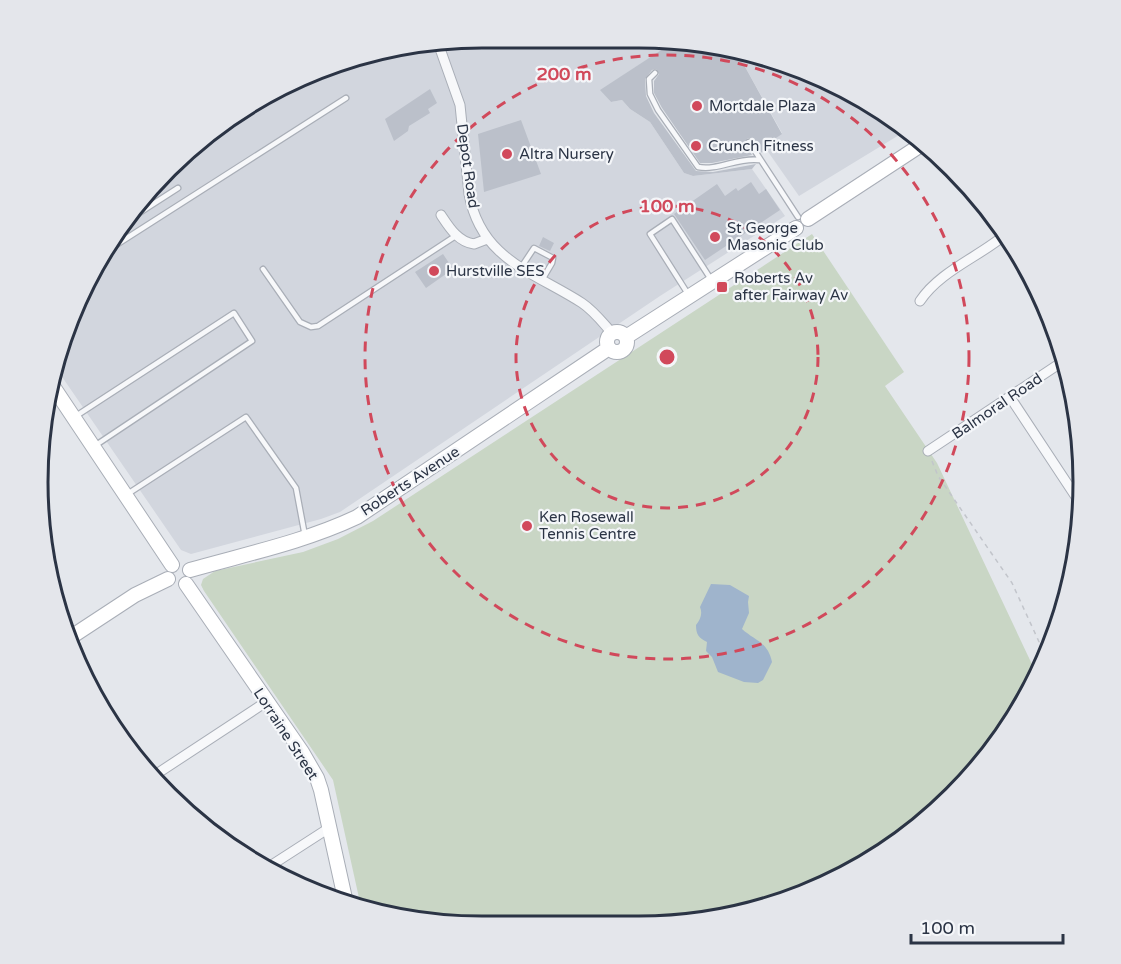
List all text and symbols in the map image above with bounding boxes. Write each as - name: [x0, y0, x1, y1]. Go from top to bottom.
- text: 200 m: [536, 63, 592, 85]
- place label: Mortdale Plaza: [709, 97, 816, 115]
- marker: Mortdale Plaza: [690, 99, 704, 113]
- street label: Depot Road: [453, 122, 483, 210]
- place label: Crunch Fitness: [708, 137, 814, 155]
- marker: Crunch Fitness: [689, 139, 703, 153]
- place label: Altra Nursery: [519, 145, 614, 163]
- marker: Altra Nursery: [500, 147, 514, 161]
- text: 100 m: [639, 195, 695, 217]
- place label: St George Masonic Club: [727, 219, 824, 254]
- marker: St George Masonic Club: [708, 230, 722, 244]
- place label: Hurstville SES: [446, 262, 544, 280]
- marker: Hurstville SES: [427, 264, 441, 278]
- place label: Roberts Av after Fairway Av: [734, 269, 848, 304]
- marker: Roberts Av after Fairway Av: [715, 280, 729, 294]
- centre of rings: [657, 347, 677, 367]
- street label: Balmoral Road: [948, 369, 1046, 443]
- street label: Roberts Avenue: [357, 442, 463, 520]
- place label: Ken Rosewall Tennis Centre: [539, 508, 636, 543]
- marker: Ken Rosewall Tennis Centre: [520, 519, 534, 533]
- street label: Lorraine Street: [250, 685, 323, 783]
- scale bar: [911, 907, 1062, 945]
- text: 100 m: [920, 917, 975, 939]

